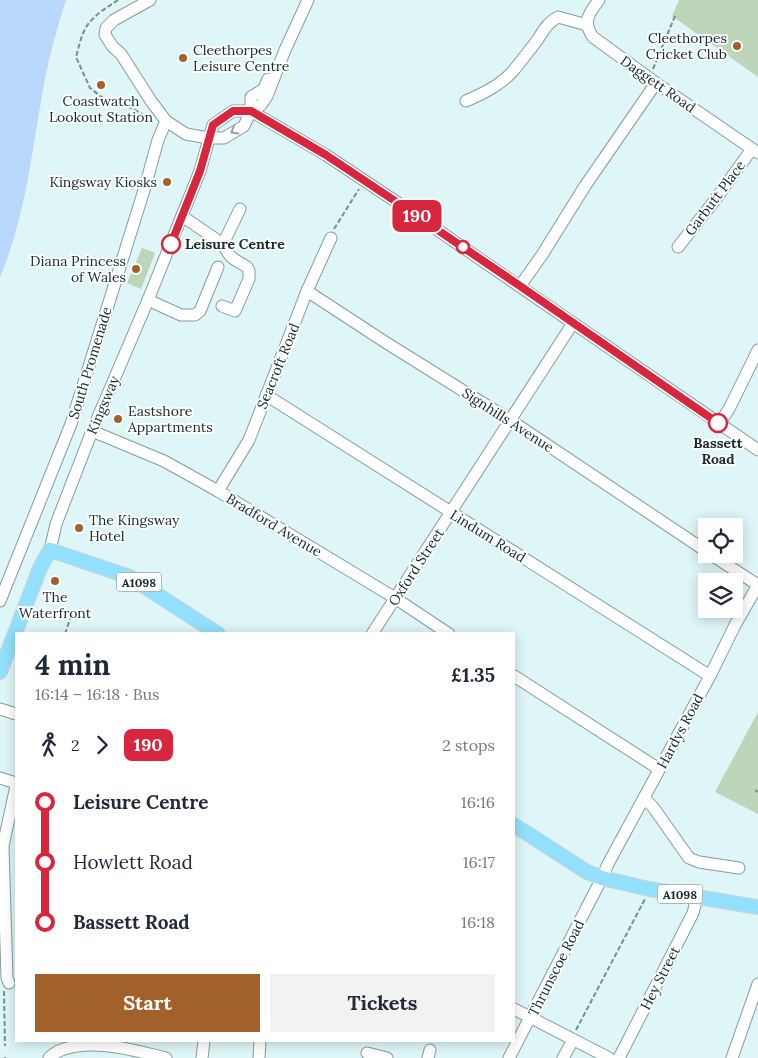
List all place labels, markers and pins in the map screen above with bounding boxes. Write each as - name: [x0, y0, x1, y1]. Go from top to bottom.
- place label: Cleethorpes Cricket Club: [646, 29, 727, 63]
- marker: Cleethorpes Cricket Club: [731, 40, 743, 52]
- place label: Cleethorpes Leisure Centre: [193, 41, 290, 75]
- marker: Cleethorpes Leisure Centre: [177, 52, 189, 64]
- marker: Coastwatch Lookout Station: [95, 79, 107, 91]
- place label: Coastwatch Lookout Station: [49, 92, 153, 126]
- place label: Kingsway Kiosks: [49, 173, 157, 191]
- marker: Kingsway Kiosks: [161, 176, 173, 188]
- marker: Leisure Centre: [161, 234, 181, 254]
- place label: Leisure Centre: [185, 235, 285, 253]
- unlabelled marker: [456, 240, 470, 254]
- place label: Diana Princess of Wales: [30, 252, 126, 286]
- marker: Diana Princess of Wales: [130, 263, 142, 275]
- place label: Eastshore Appartments: [127, 402, 213, 436]
- marker: Eastshore Appartments: [112, 413, 124, 425]
- marker: Bassett Road: [708, 413, 728, 433]
- place label: Bassett Road: [693, 434, 743, 468]
- place label: The Kingsway Hotel: [89, 511, 180, 545]
- marker: The Kingsway Hotel: [73, 522, 85, 534]
- marker: The Waterfront: [49, 575, 61, 587]
- place label: The Waterfront: [19, 588, 92, 622]

